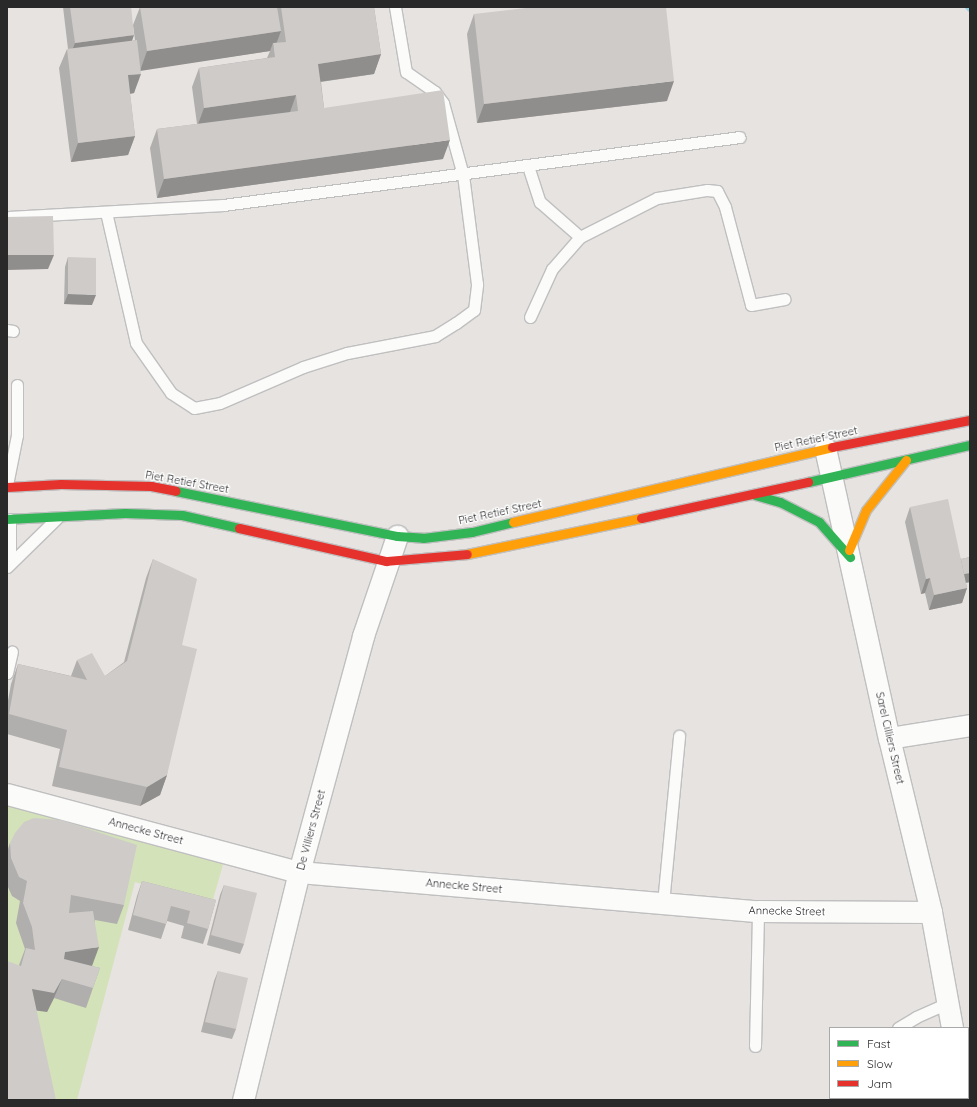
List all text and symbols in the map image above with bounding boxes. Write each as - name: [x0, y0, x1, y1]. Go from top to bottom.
- street label: Piet Retief Street: [773, 424, 859, 454]
- street label: Piet Retief Street: [144, 468, 230, 496]
- street label: Piet Retief Street: [457, 497, 543, 527]
- street label: Sarel Cilliers Street: [873, 691, 907, 785]
- street label: De Villiers Street: [294, 788, 328, 872]
- street label: Annecke Street: [107, 815, 185, 847]
- street label: Annecke Street: [425, 876, 503, 896]
- street label: Annecke Street: [749, 904, 825, 918]
- legend: [829, 1027, 969, 1099]
- text: Fast: [867, 1036, 891, 1051]
- text: Slow: [867, 1056, 893, 1071]
- text: Jam: [867, 1076, 892, 1091]

